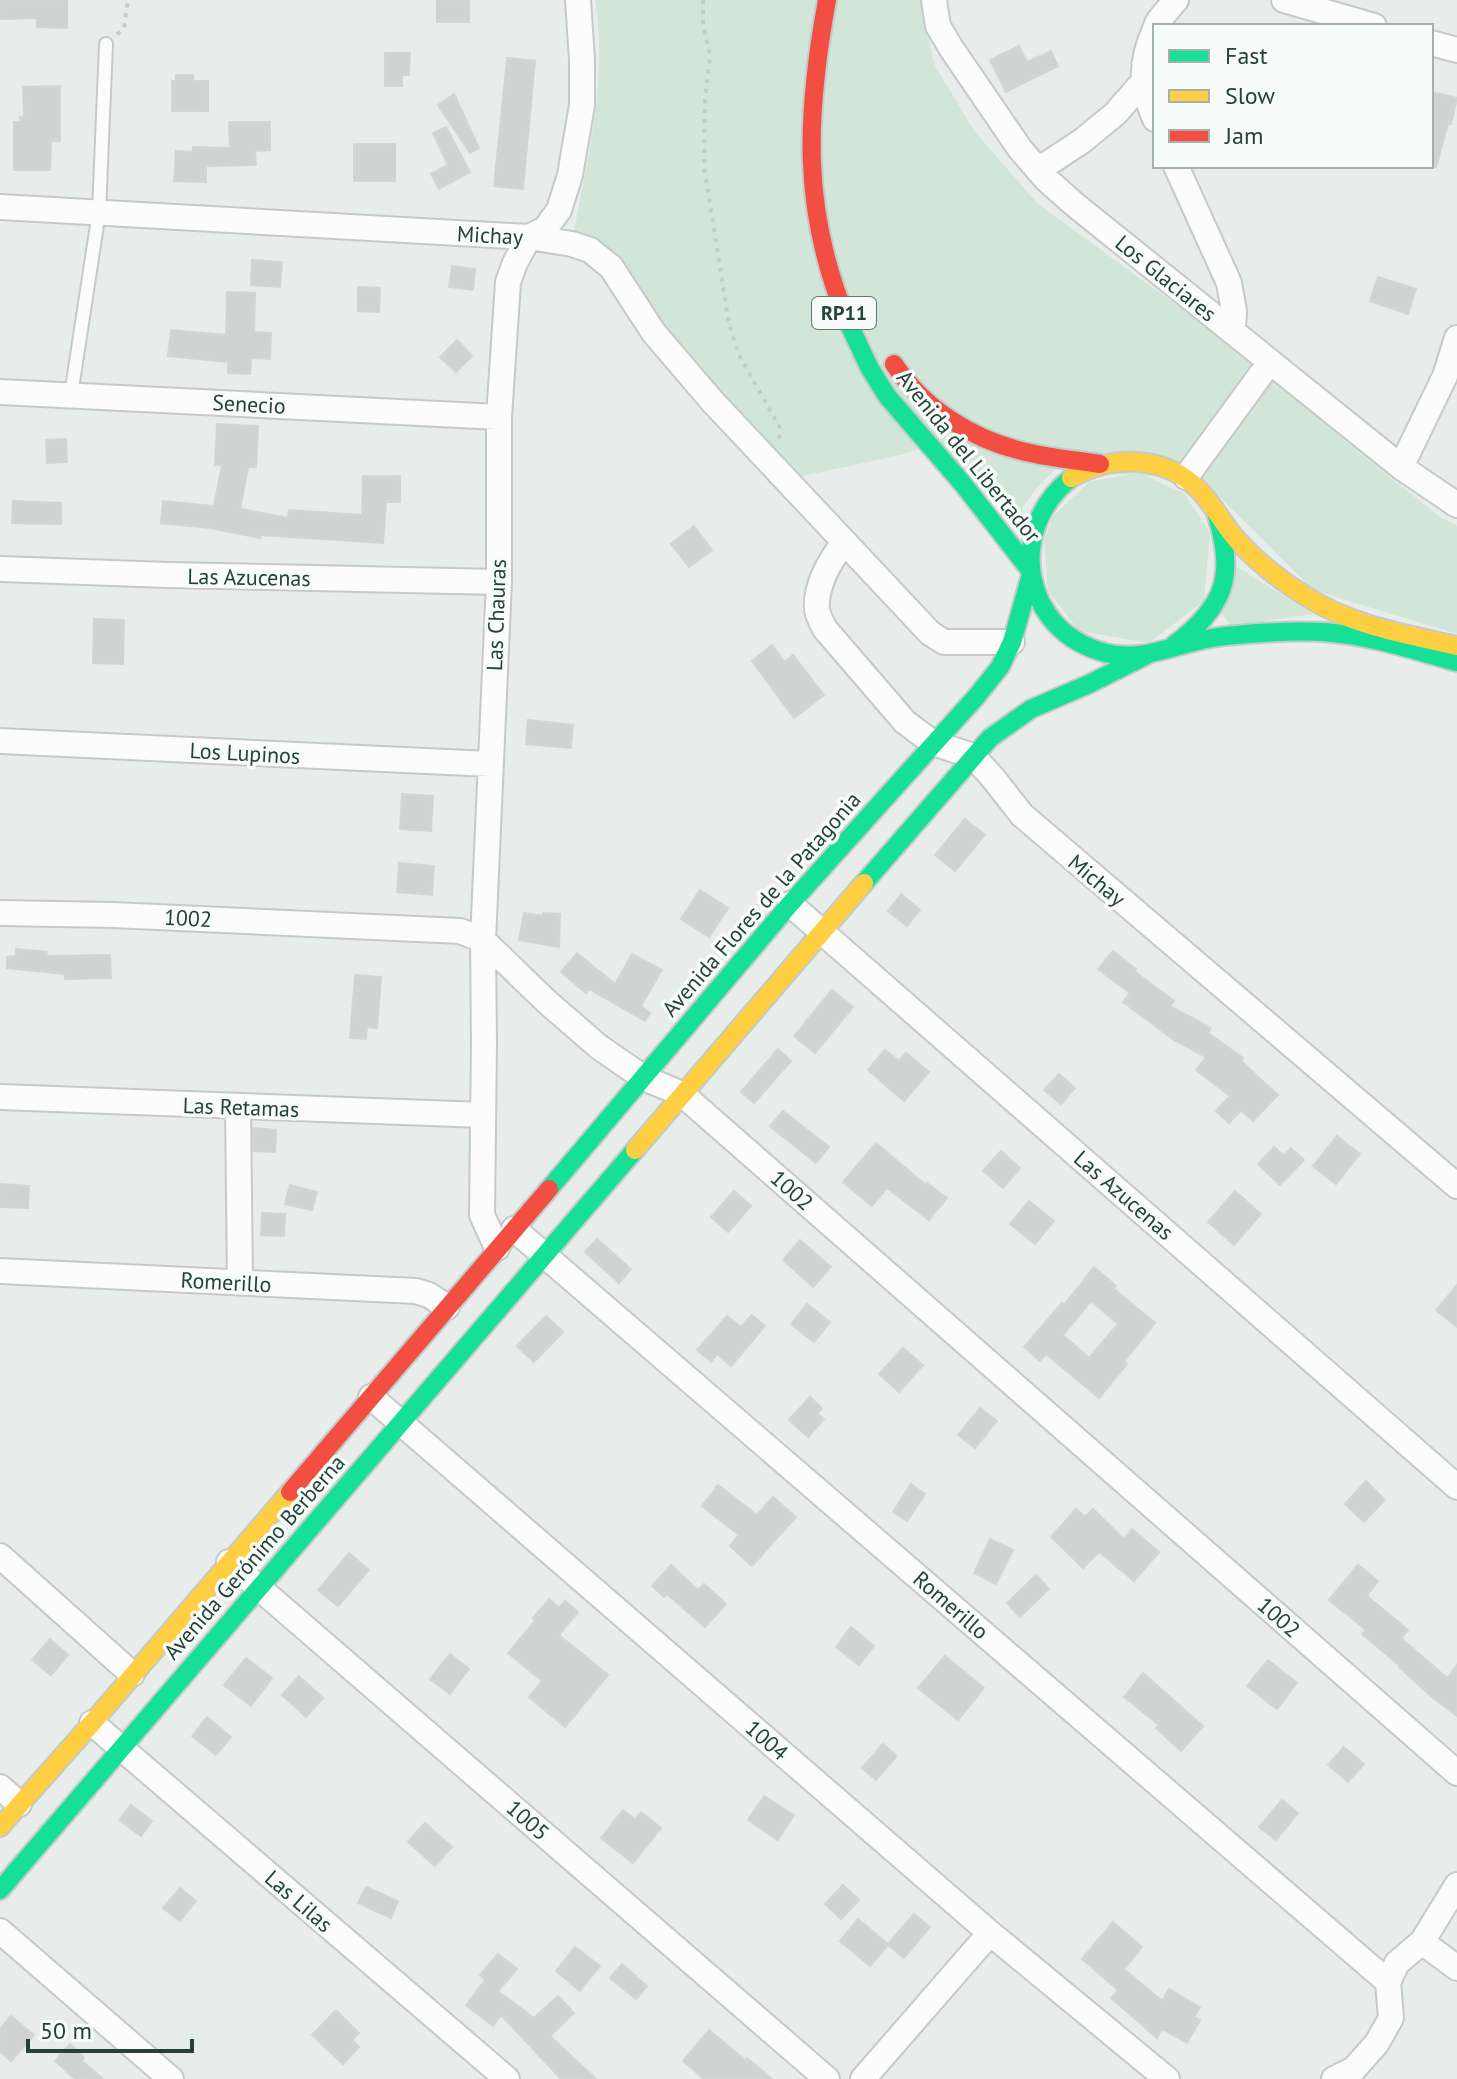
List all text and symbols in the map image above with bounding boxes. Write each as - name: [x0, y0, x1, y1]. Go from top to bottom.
- legend: [1153, 24, 1433, 168]
- text: Fast: [1225, 40, 1268, 71]
- text: Slow: [1225, 80, 1275, 111]
- text: Jam: [1224, 120, 1263, 151]
- street label: Michay: [456, 219, 525, 251]
- street label: Los Glaciares: [1110, 229, 1222, 327]
- road number: RP11: [812, 297, 876, 329]
- street label: Avenida del Libertador: [891, 364, 1047, 548]
- street label: Senecio: [212, 388, 286, 420]
- street label: Las Chauras: [480, 559, 512, 671]
- street label: Las Azucenas: [187, 562, 311, 592]
- street label: Los Lupinos: [189, 736, 301, 770]
- street label: Avenida Flores de la Patagonia: [656, 786, 866, 1022]
- street label: Michay: [1063, 848, 1132, 913]
- street label: 1002: [163, 903, 213, 933]
- street label: Las Retamas: [182, 1091, 300, 1123]
- street label: Las Azucenas: [1068, 1144, 1180, 1246]
- street label: 1002: [765, 1164, 819, 1216]
- street label: Romerillo: [180, 1266, 272, 1298]
- street label: Avenida Gerónimo Berberna: [157, 1449, 351, 1665]
- street label: Romerillo: [908, 1565, 994, 1645]
- street label: 1002: [1252, 1591, 1306, 1643]
- street label: 1004: [740, 1714, 794, 1766]
- street label: 1005: [501, 1794, 555, 1846]
- street label: Las Lilas: [259, 1864, 339, 1938]
- scale bar: [28, 2003, 192, 2053]
- text: 50 m: [40, 2015, 92, 2046]

